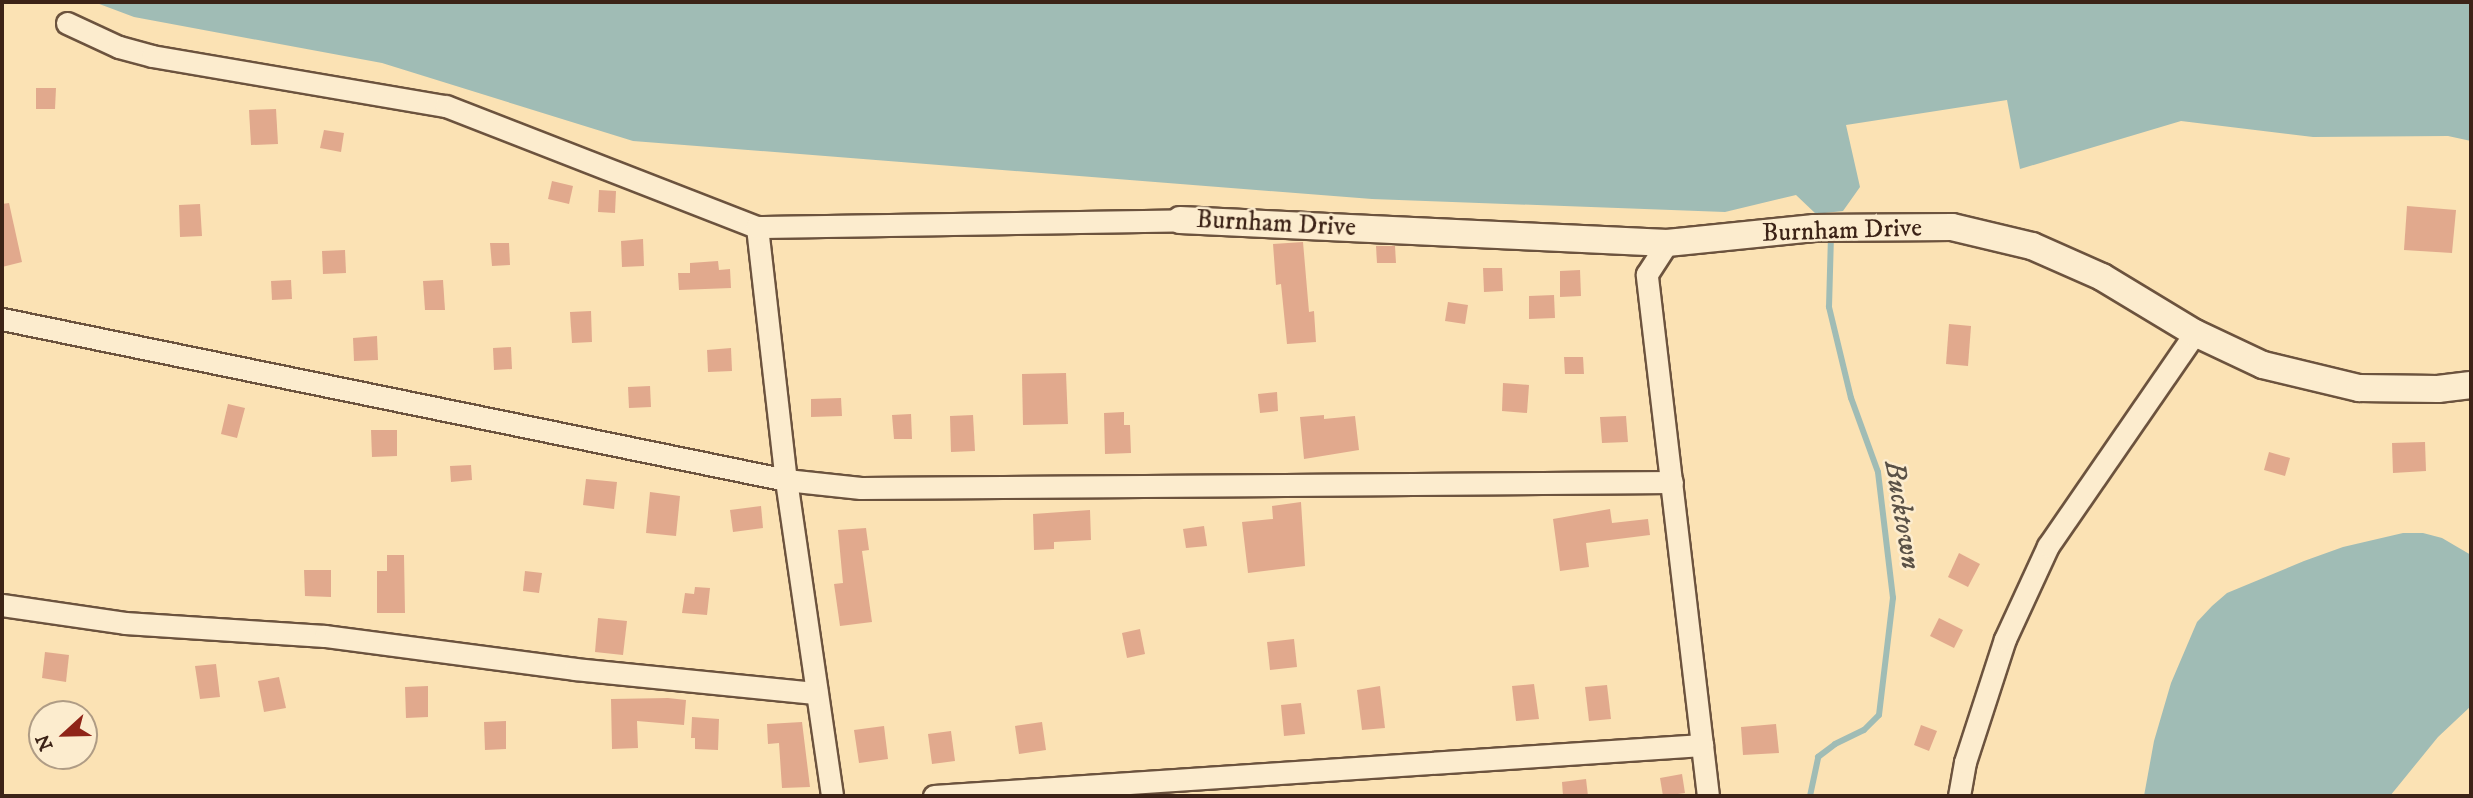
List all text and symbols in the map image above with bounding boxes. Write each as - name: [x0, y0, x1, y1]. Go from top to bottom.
- street label: Burnham Drive: [1195, 204, 1357, 244]
- street label: Burnham Drive: [1762, 213, 1922, 249]
- water label: Bucktown: [1877, 458, 1927, 572]
- north arrow: [28, 700, 98, 770]
- text: N: [31, 731, 59, 754]

